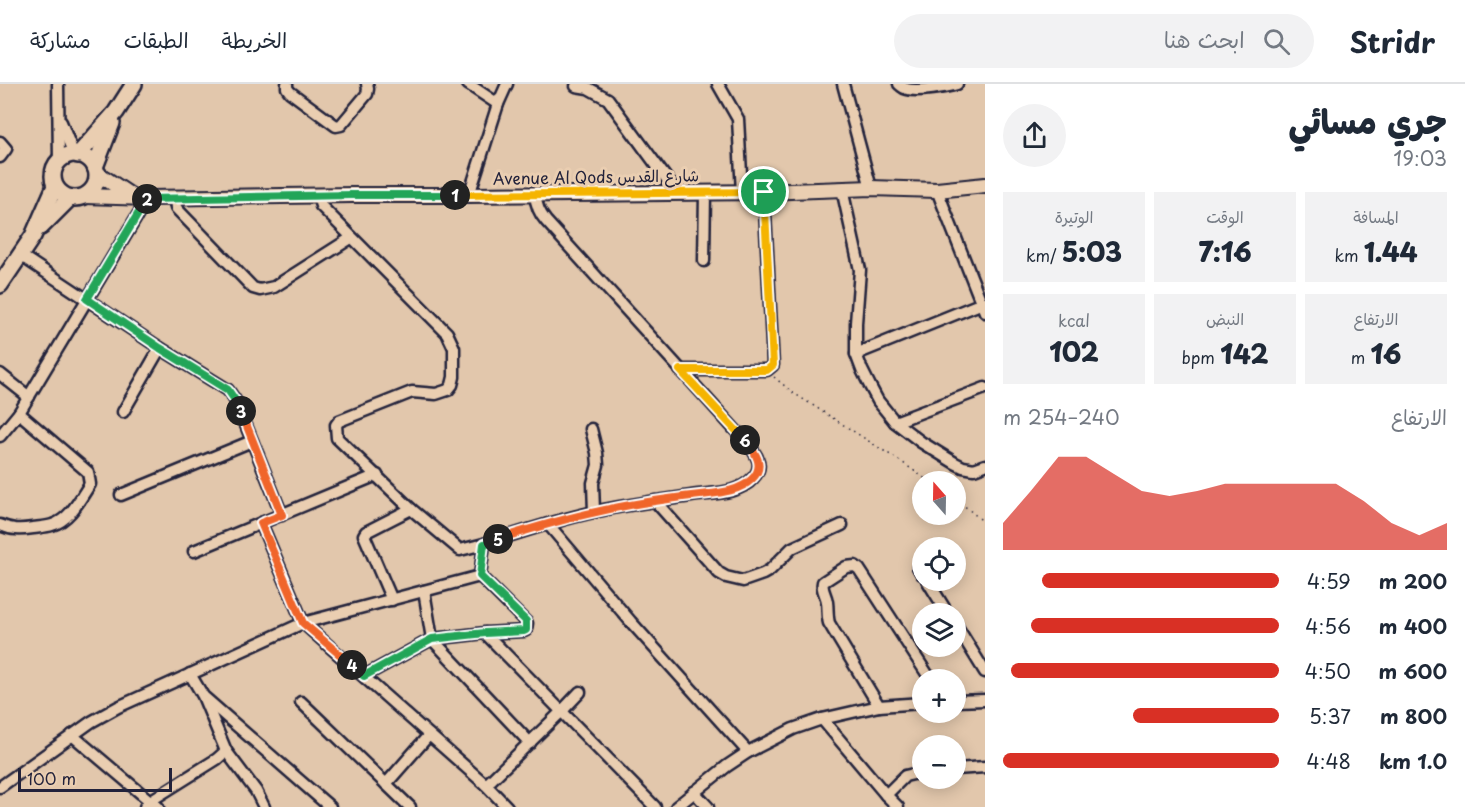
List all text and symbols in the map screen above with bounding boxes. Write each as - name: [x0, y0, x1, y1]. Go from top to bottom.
- search box: [894, 14, 1314, 68]
- text: Stridr: [1350, 20, 1435, 63]
- text: ابحث هنا: [1164, 22, 1245, 55]
- text: مشاركة: [30, 23, 91, 55]
- text: الطبقات: [124, 23, 189, 55]
- text: الخريطة: [222, 23, 287, 55]
- icon: search: [1260, 25, 1293, 58]
- text: جري مسائي: [1288, 95, 1447, 145]
- button: share: [1003, 104, 1066, 167]
- text: 19:03: [1393, 143, 1447, 173]
- street label: Avenue Al Qods شارع القدس: [493, 162, 699, 191]
- pin: [738, 166, 789, 217]
- icon: arrive: [747, 175, 780, 208]
- pin: 1: [440, 180, 470, 210]
- text: 1: [451, 183, 459, 207]
- pin: 2: [132, 184, 162, 214]
- text: 2: [141, 187, 153, 211]
- text: الوتيرة: [1055, 204, 1093, 228]
- text: الوقت: [1206, 204, 1244, 228]
- text: المسافة: [1353, 204, 1399, 228]
- text: 5:03: [1062, 232, 1122, 271]
- text: 7:16: [1198, 232, 1252, 271]
- text: 1.44: [1364, 232, 1418, 271]
- text: /km: [1026, 243, 1062, 267]
- text: km: [1334, 243, 1364, 267]
- text: النبض: [1206, 306, 1244, 330]
- text: الارتفاع: [1354, 306, 1398, 330]
- text: kcal: [1058, 308, 1090, 332]
- text: 102: [1049, 332, 1099, 371]
- text: 142: [1220, 334, 1268, 373]
- text: 16: [1370, 334, 1401, 373]
- text: bpm: [1182, 345, 1220, 369]
- text: m: [1351, 345, 1370, 369]
- pin: 3: [226, 396, 256, 426]
- text: 3: [236, 399, 246, 423]
- text: 240–254 m: [1003, 402, 1120, 432]
- text: الارتفاع: [1391, 402, 1447, 432]
- pin: 6: [730, 425, 760, 455]
- text: 6: [739, 428, 751, 452]
- north arrow: [912, 471, 966, 525]
- map controls: [912, 471, 966, 789]
- pin: 5: [483, 524, 513, 554]
- text: 5: [493, 527, 503, 551]
- button: locate: [912, 537, 966, 591]
- text: 4:59: [1307, 566, 1351, 596]
- text: 200 m: [1379, 566, 1447, 596]
- button: layers: [912, 603, 966, 657]
- text: 4:56: [1305, 611, 1351, 641]
- text: 400 m: [1379, 611, 1447, 641]
- pin: 4: [337, 650, 367, 680]
- text: 4: [347, 653, 357, 677]
- text: 4:50: [1305, 656, 1351, 686]
- text: 600 m: [1378, 656, 1447, 686]
- button: +: [912, 669, 966, 723]
- text: 5:37: [1309, 701, 1351, 731]
- text: 800 m: [1380, 701, 1447, 731]
- button: −: [912, 735, 966, 789]
- text: 4:48: [1307, 746, 1351, 776]
- text: 1.0 km: [1379, 746, 1447, 776]
- scale bar: [18, 765, 172, 792]
- text: 100 m: [27, 766, 76, 790]

